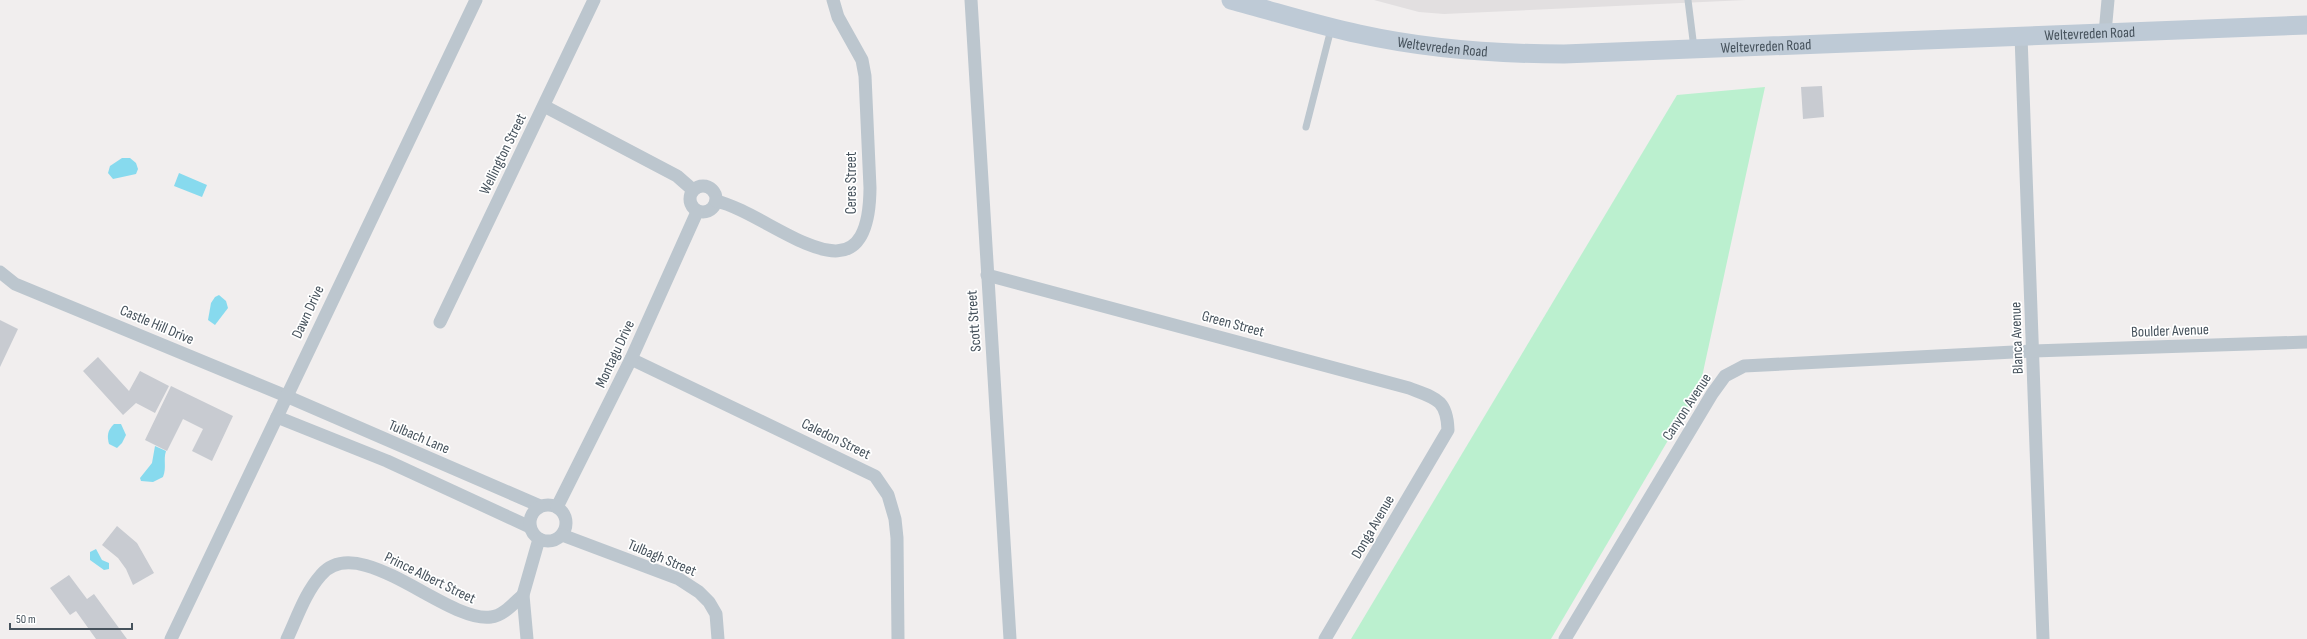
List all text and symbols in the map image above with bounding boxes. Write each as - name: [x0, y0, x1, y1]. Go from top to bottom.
- street label: Weltevreden Road: [2044, 22, 2136, 45]
- street label: Weltevreden Road: [1396, 32, 1488, 61]
- street label: Weltevreden Road: [1720, 35, 1812, 57]
- street label: Wellington Street: [475, 110, 531, 198]
- street label: Ceres Street: [842, 151, 861, 214]
- street label: Dawn Drive: [287, 282, 329, 342]
- street label: Scott Street: [962, 289, 986, 352]
- street label: Castle Hill Drive: [117, 301, 197, 349]
- street label: Blanca Avenue: [2006, 302, 2028, 374]
- street label: Green Street: [1200, 307, 1267, 342]
- street label: Montagu Drive: [591, 317, 639, 391]
- street label: Boulder Avenue: [2131, 320, 2209, 342]
- street label: Canyon Avenue: [1658, 370, 1716, 444]
- street label: Caledon Street: [798, 414, 874, 464]
- street label: Tulbach Lane: [386, 416, 452, 458]
- street label: Donga Avenue: [1347, 492, 1399, 562]
- street label: Tulbagh Street: [625, 535, 699, 581]
- street label: Prince Albert Street: [381, 548, 479, 608]
- scale bar: [10, 605, 132, 631]
- text: 50 m: [16, 612, 36, 627]

